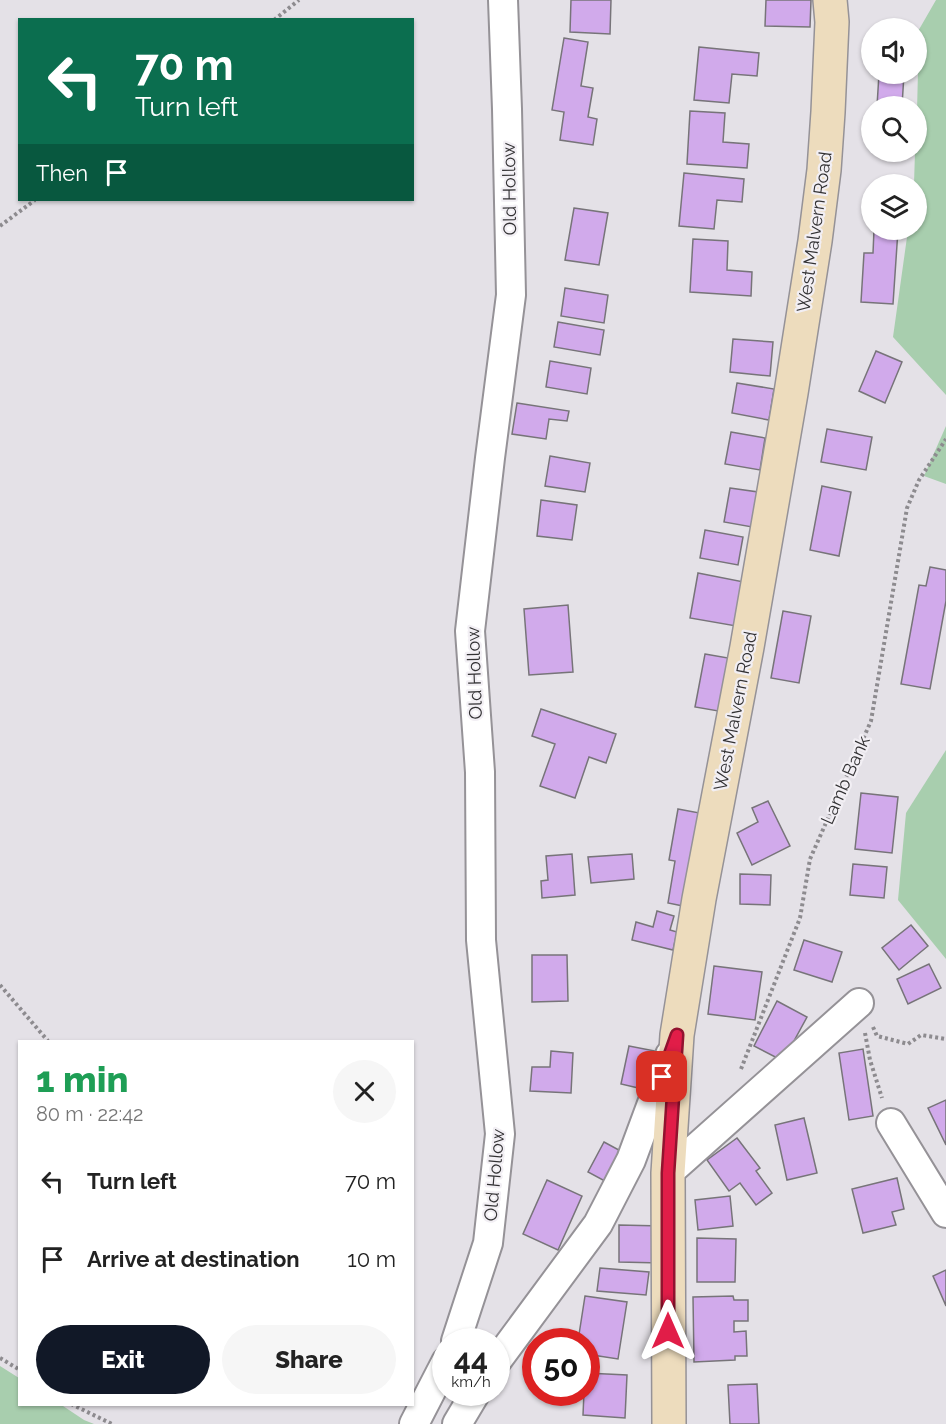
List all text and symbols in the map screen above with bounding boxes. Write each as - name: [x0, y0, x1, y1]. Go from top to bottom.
- map controls: [861, 18, 927, 240]
- button: sound: [861, 18, 927, 84]
- text: 70 m: [135, 41, 234, 90]
- icon: left: [36, 42, 114, 120]
- text: Turn left: [135, 91, 238, 122]
- button: search: [861, 96, 927, 162]
- street label: Old Hollow: [498, 142, 520, 236]
- street label: West Malvern Road: [792, 150, 836, 314]
- icon: arrive: [100, 156, 133, 189]
- text: Then: [36, 160, 88, 186]
- button: layers: [861, 174, 927, 240]
- street label: Old Hollow: [462, 626, 486, 720]
- street label: West Malvern Road: [709, 629, 761, 793]
- street label: Lamb Bank: [816, 732, 874, 827]
- pin: [636, 1051, 687, 1102]
- text: 1 min: [36, 1058, 128, 1100]
- button: close: [333, 1060, 396, 1123]
- icon: arrive: [645, 1060, 678, 1093]
- text: 80 m · 22:42: [36, 1102, 144, 1126]
- street label: Old Hollow: [479, 1127, 509, 1222]
- icon: left: [36, 1165, 69, 1198]
- text: Turn left: [87, 1168, 177, 1194]
- text: 70 m: [345, 1168, 396, 1194]
- icon: arrive: [36, 1243, 69, 1276]
- text: Arrive at destination: [87, 1246, 300, 1272]
- text: 10 m: [347, 1246, 396, 1272]
- position arrow: [636, 1299, 700, 1363]
- button: Exit: [36, 1325, 210, 1394]
- button: Share: [222, 1325, 396, 1394]
- speed limit sign: 50: [522, 1328, 600, 1406]
- text: 44: [454, 1342, 488, 1377]
- text: km/h: [451, 1373, 491, 1391]

